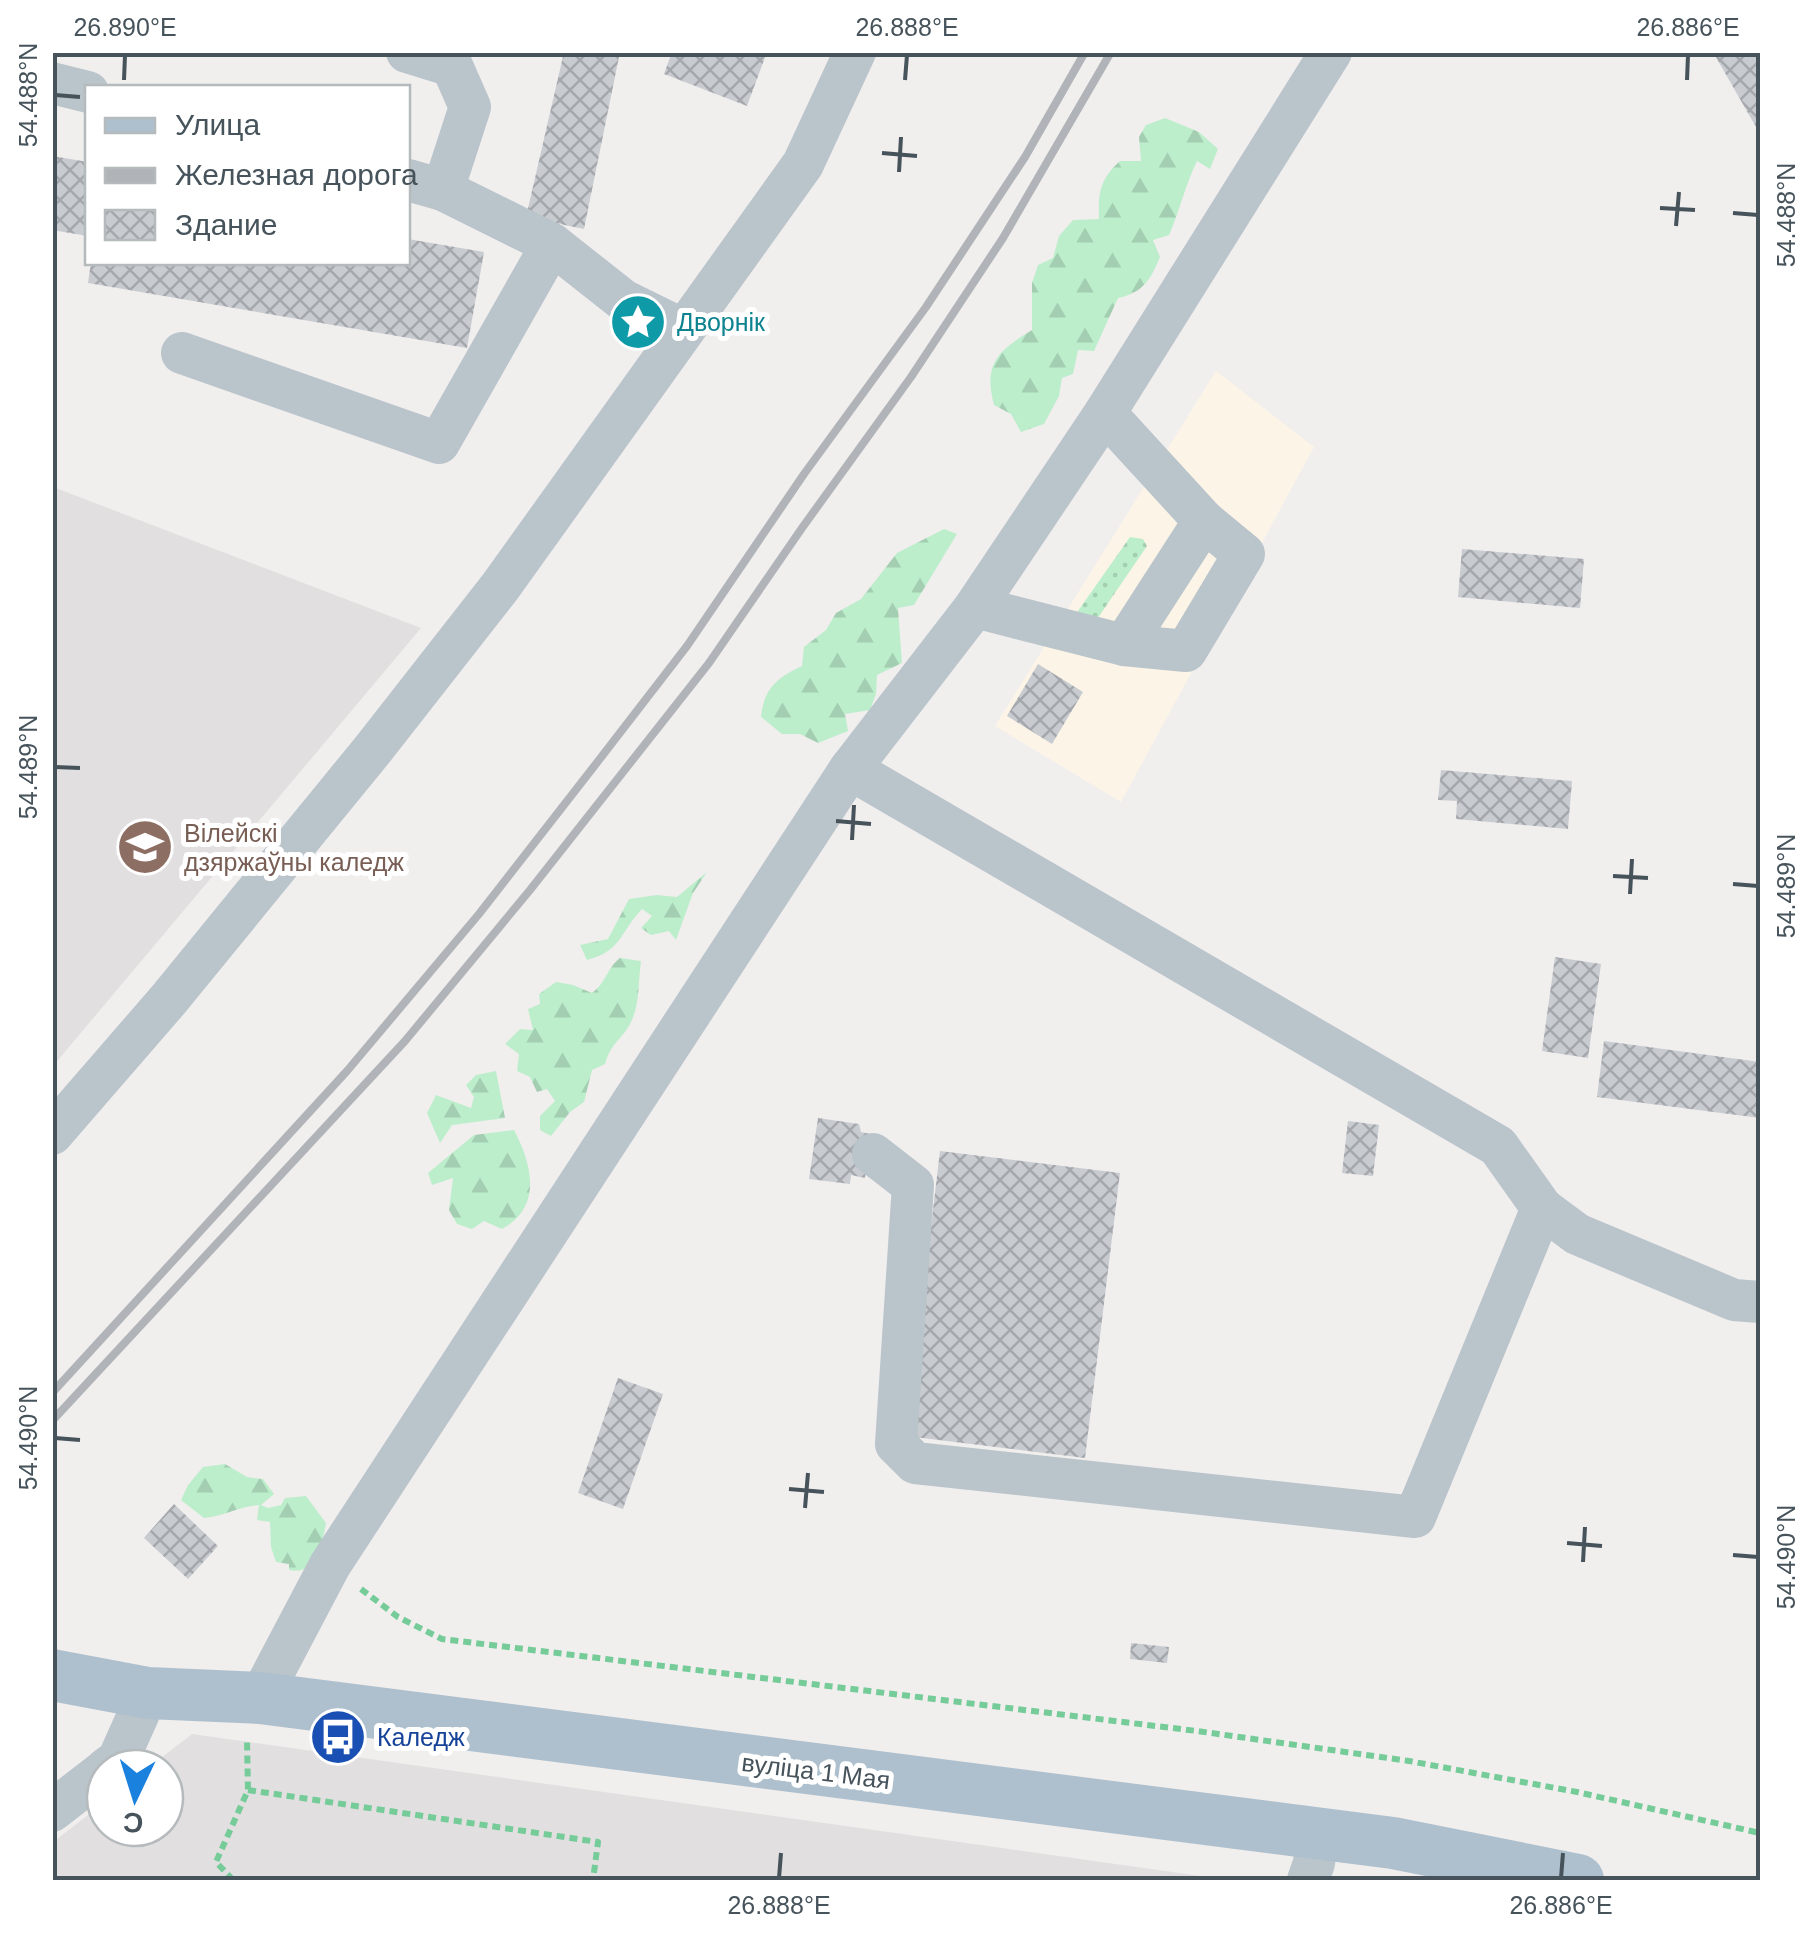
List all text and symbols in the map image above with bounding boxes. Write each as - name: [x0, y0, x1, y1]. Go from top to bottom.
- text: 26.890°E: [73, 13, 177, 41]
- text: 26.888°E: [855, 13, 959, 41]
- text: 26.886°E: [1636, 13, 1740, 41]
- text: 54.488°N: [14, 43, 42, 147]
- legend: [85, 85, 410, 265]
- text: Улица: [175, 108, 260, 141]
- text: Железная дорога: [175, 158, 418, 191]
- text: 54.488°N: [1772, 163, 1800, 267]
- text: Здание: [175, 208, 277, 241]
- place icon: Дворнік: [608, 292, 668, 352]
- place label: Дворнік: [677, 308, 766, 336]
- text: 54.489°N: [14, 715, 42, 819]
- school or university icon: Вілейскі дзяржаўны каледж: [115, 817, 175, 877]
- place label: Вілейскі дзяржаўны каледж: [184, 819, 404, 876]
- text: 54.489°N: [1772, 834, 1800, 938]
- text: 54.490°N: [14, 1386, 42, 1490]
- text: 54.490°N: [1772, 1505, 1800, 1609]
- bus stop icon: Каледж: [308, 1707, 368, 1767]
- place label: Каледж: [377, 1723, 465, 1751]
- north arrow: [85, 1748, 185, 1848]
- street label: вуліца 1 Мая: [740, 1748, 892, 1794]
- text: С: [122, 1806, 144, 1839]
- text: 26.888°E: [727, 1891, 831, 1919]
- text: 26.886°E: [1509, 1891, 1613, 1919]

